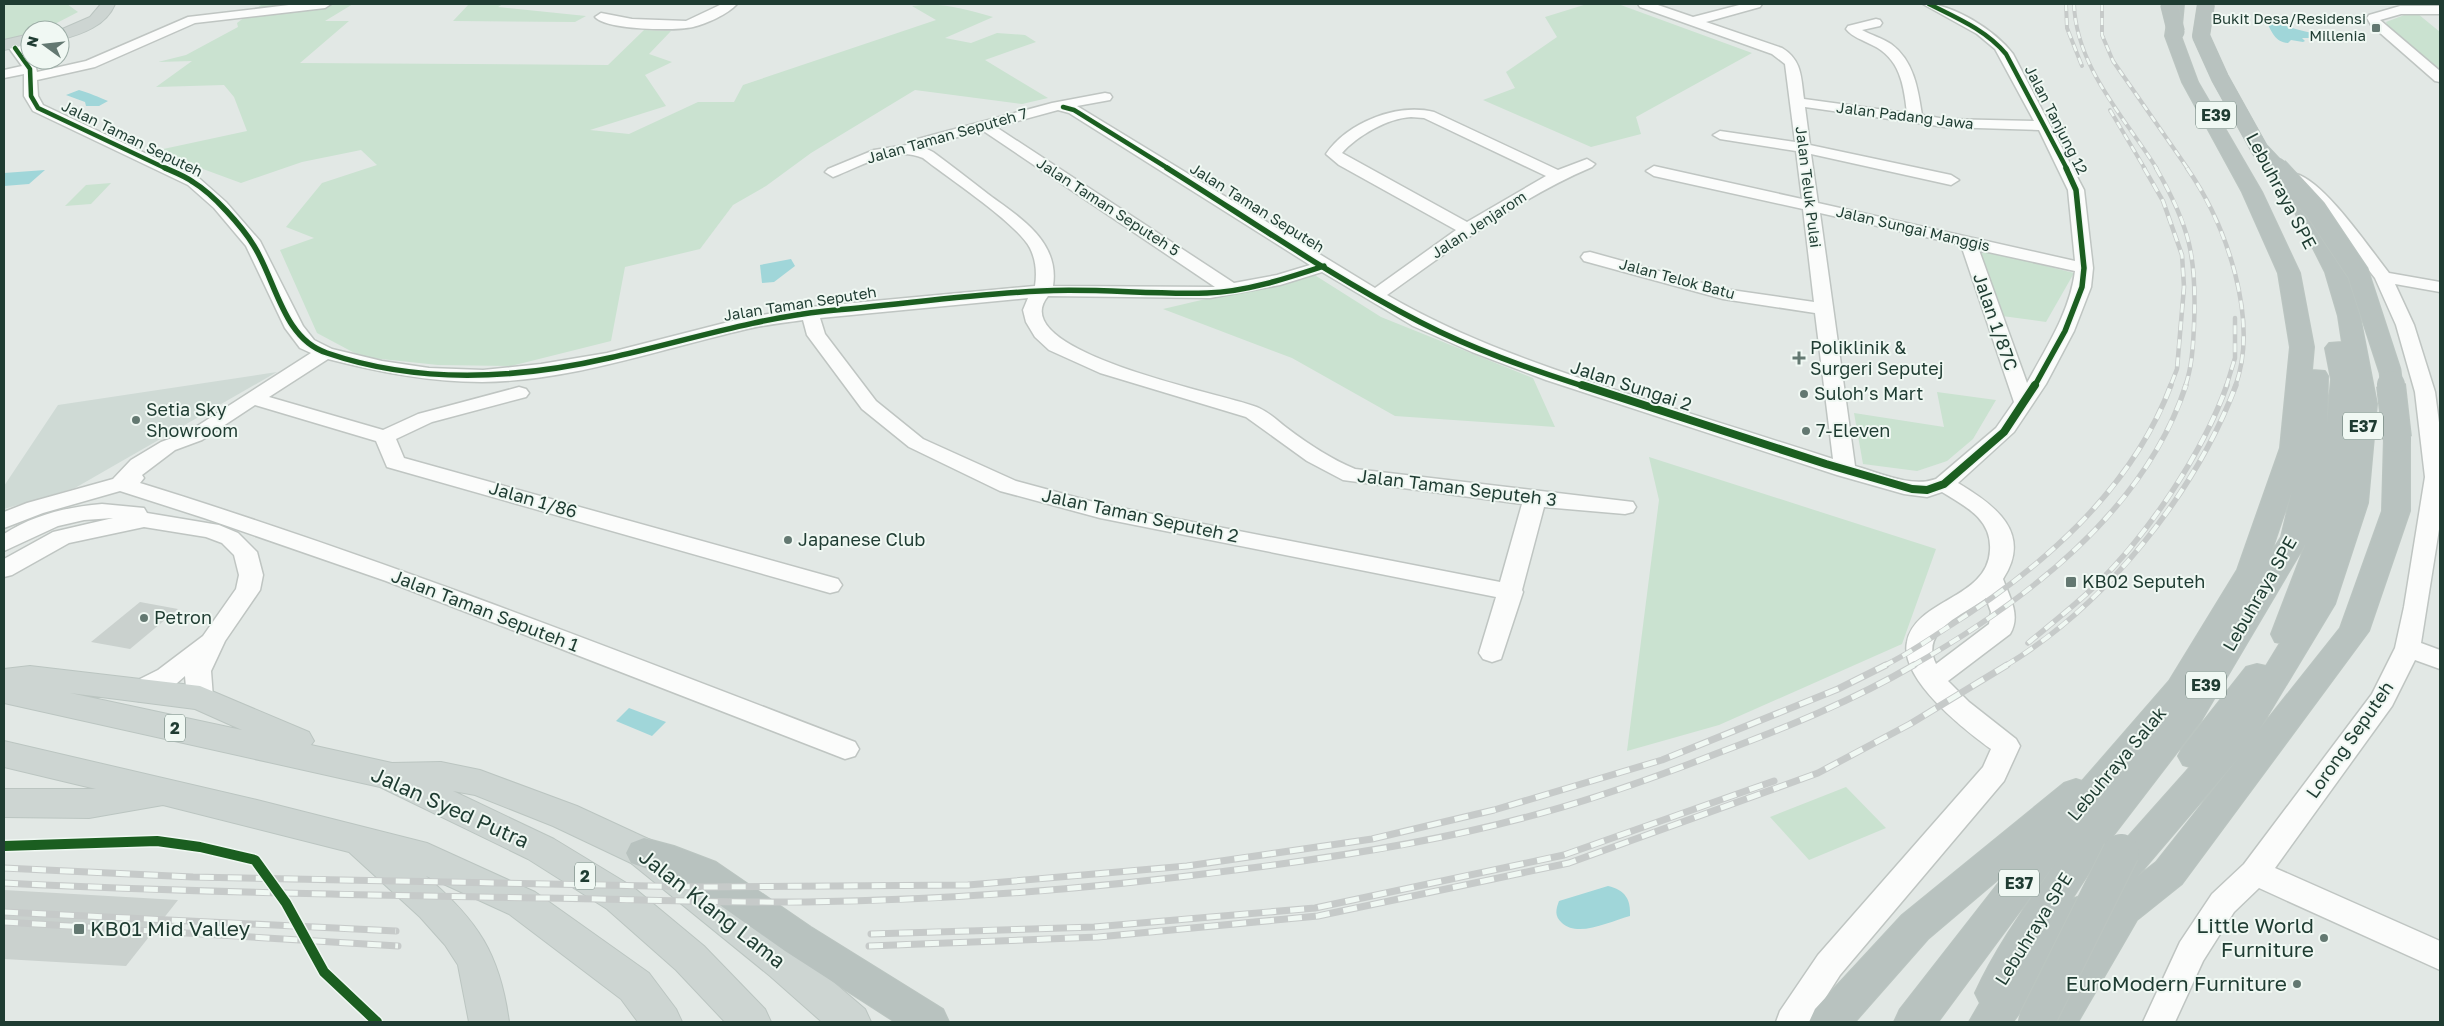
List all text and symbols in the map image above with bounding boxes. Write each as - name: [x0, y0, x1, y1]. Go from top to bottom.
- place label: Bukit Desa/Residensi Millenia: [2212, 9, 2366, 44]
- north arrow: [20, 20, 70, 70]
- marker: Bukit Desa/Residensi Millenia: [2370, 22, 2382, 34]
- text: N: [22, 34, 42, 49]
- street label: Jalan Tanjung 12: [2022, 62, 2092, 177]
- street label: Jalan Taman Seputeh: [59, 96, 206, 180]
- street label: Jalan Padang Jawa: [1836, 98, 1975, 132]
- road number: E39: [2196, 102, 2236, 128]
- street label: Jalan Taman Seputeh 7: [864, 103, 1029, 167]
- street label: Jalan Teluk Pulai: [1793, 125, 1825, 249]
- street label: Lebuhraya SPE: [2242, 129, 2322, 253]
- street label: Jalan Taman Seputeh 5: [1034, 153, 1184, 259]
- street label: Jalan Taman Seputeh: [1187, 159, 1328, 256]
- street label: Jalan Jenjarom: [1428, 187, 1529, 262]
- street label: Jalan Sungai Manggis: [1834, 202, 1992, 255]
- street label: Jalan Telok Batu: [1617, 254, 1737, 302]
- street label: Jalan 1/87C: [1969, 270, 2023, 373]
- street label: Jalan Taman Seputeh: [722, 282, 878, 324]
- place label: Poliklinik & Surgeri Seputej: [1810, 336, 1944, 379]
- marker: Poliklinik & Surgeri Seputej: [1792, 351, 1806, 365]
- street label: Jalan Sungai 2: [1568, 355, 1695, 415]
- place label: Suloh’s Mart: [1814, 382, 1923, 404]
- marker: Suloh’s Mart: [1798, 388, 1810, 400]
- place label: Setia Sky Showroom: [146, 398, 238, 441]
- road number: E37: [2343, 412, 2383, 440]
- marker: Setia Sky Showroom: [130, 414, 142, 426]
- place label: 7-Eleven: [1816, 419, 1890, 441]
- marker: 7-Eleven: [1800, 425, 1812, 437]
- street label: Jalan Taman Seputeh 3: [1356, 464, 1558, 510]
- street label: Jalan 1/86: [487, 476, 580, 522]
- street label: Jalan Taman Seputeh 2: [1040, 483, 1241, 547]
- place label: Japanese Club: [798, 528, 925, 550]
- street label: Lebuhraya SPE: [2217, 532, 2301, 655]
- marker: Japanese Club: [782, 534, 794, 546]
- street label: Jalan Taman Seputeh 1: [389, 564, 582, 656]
- place label: KB02 Seputeh: [2082, 570, 2205, 592]
- marker: KB02 Seputeh: [2064, 575, 2078, 589]
- place label: Petron: [154, 606, 212, 628]
- marker: Petron: [138, 612, 150, 624]
- road number: E39: [2186, 672, 2226, 698]
- street label: Lorong Seputeh: [2301, 677, 2398, 802]
- street label: Lebuhraya Salak: [2062, 702, 2170, 825]
- road number: 2: [165, 714, 185, 741]
- street label: Jalan Syed Putra: [368, 761, 533, 854]
- street label: Jalan Klang Lama: [634, 843, 791, 973]
- road number: 2: [575, 862, 595, 889]
- street label: Lebuhraya SPE: [1990, 868, 2077, 989]
- road number: E37: [1999, 870, 2039, 896]
- place label: Little World Furniture: [2196, 912, 2314, 962]
- place label: KB01 Mid Valley: [90, 915, 251, 941]
- marker: KB01 Mid Valley: [72, 922, 86, 936]
- marker: Little World Furniture: [2318, 932, 2330, 944]
- place label: EuroModern Furniture: [2066, 970, 2287, 996]
- marker: EuroModern Furniture: [2291, 978, 2303, 990]

